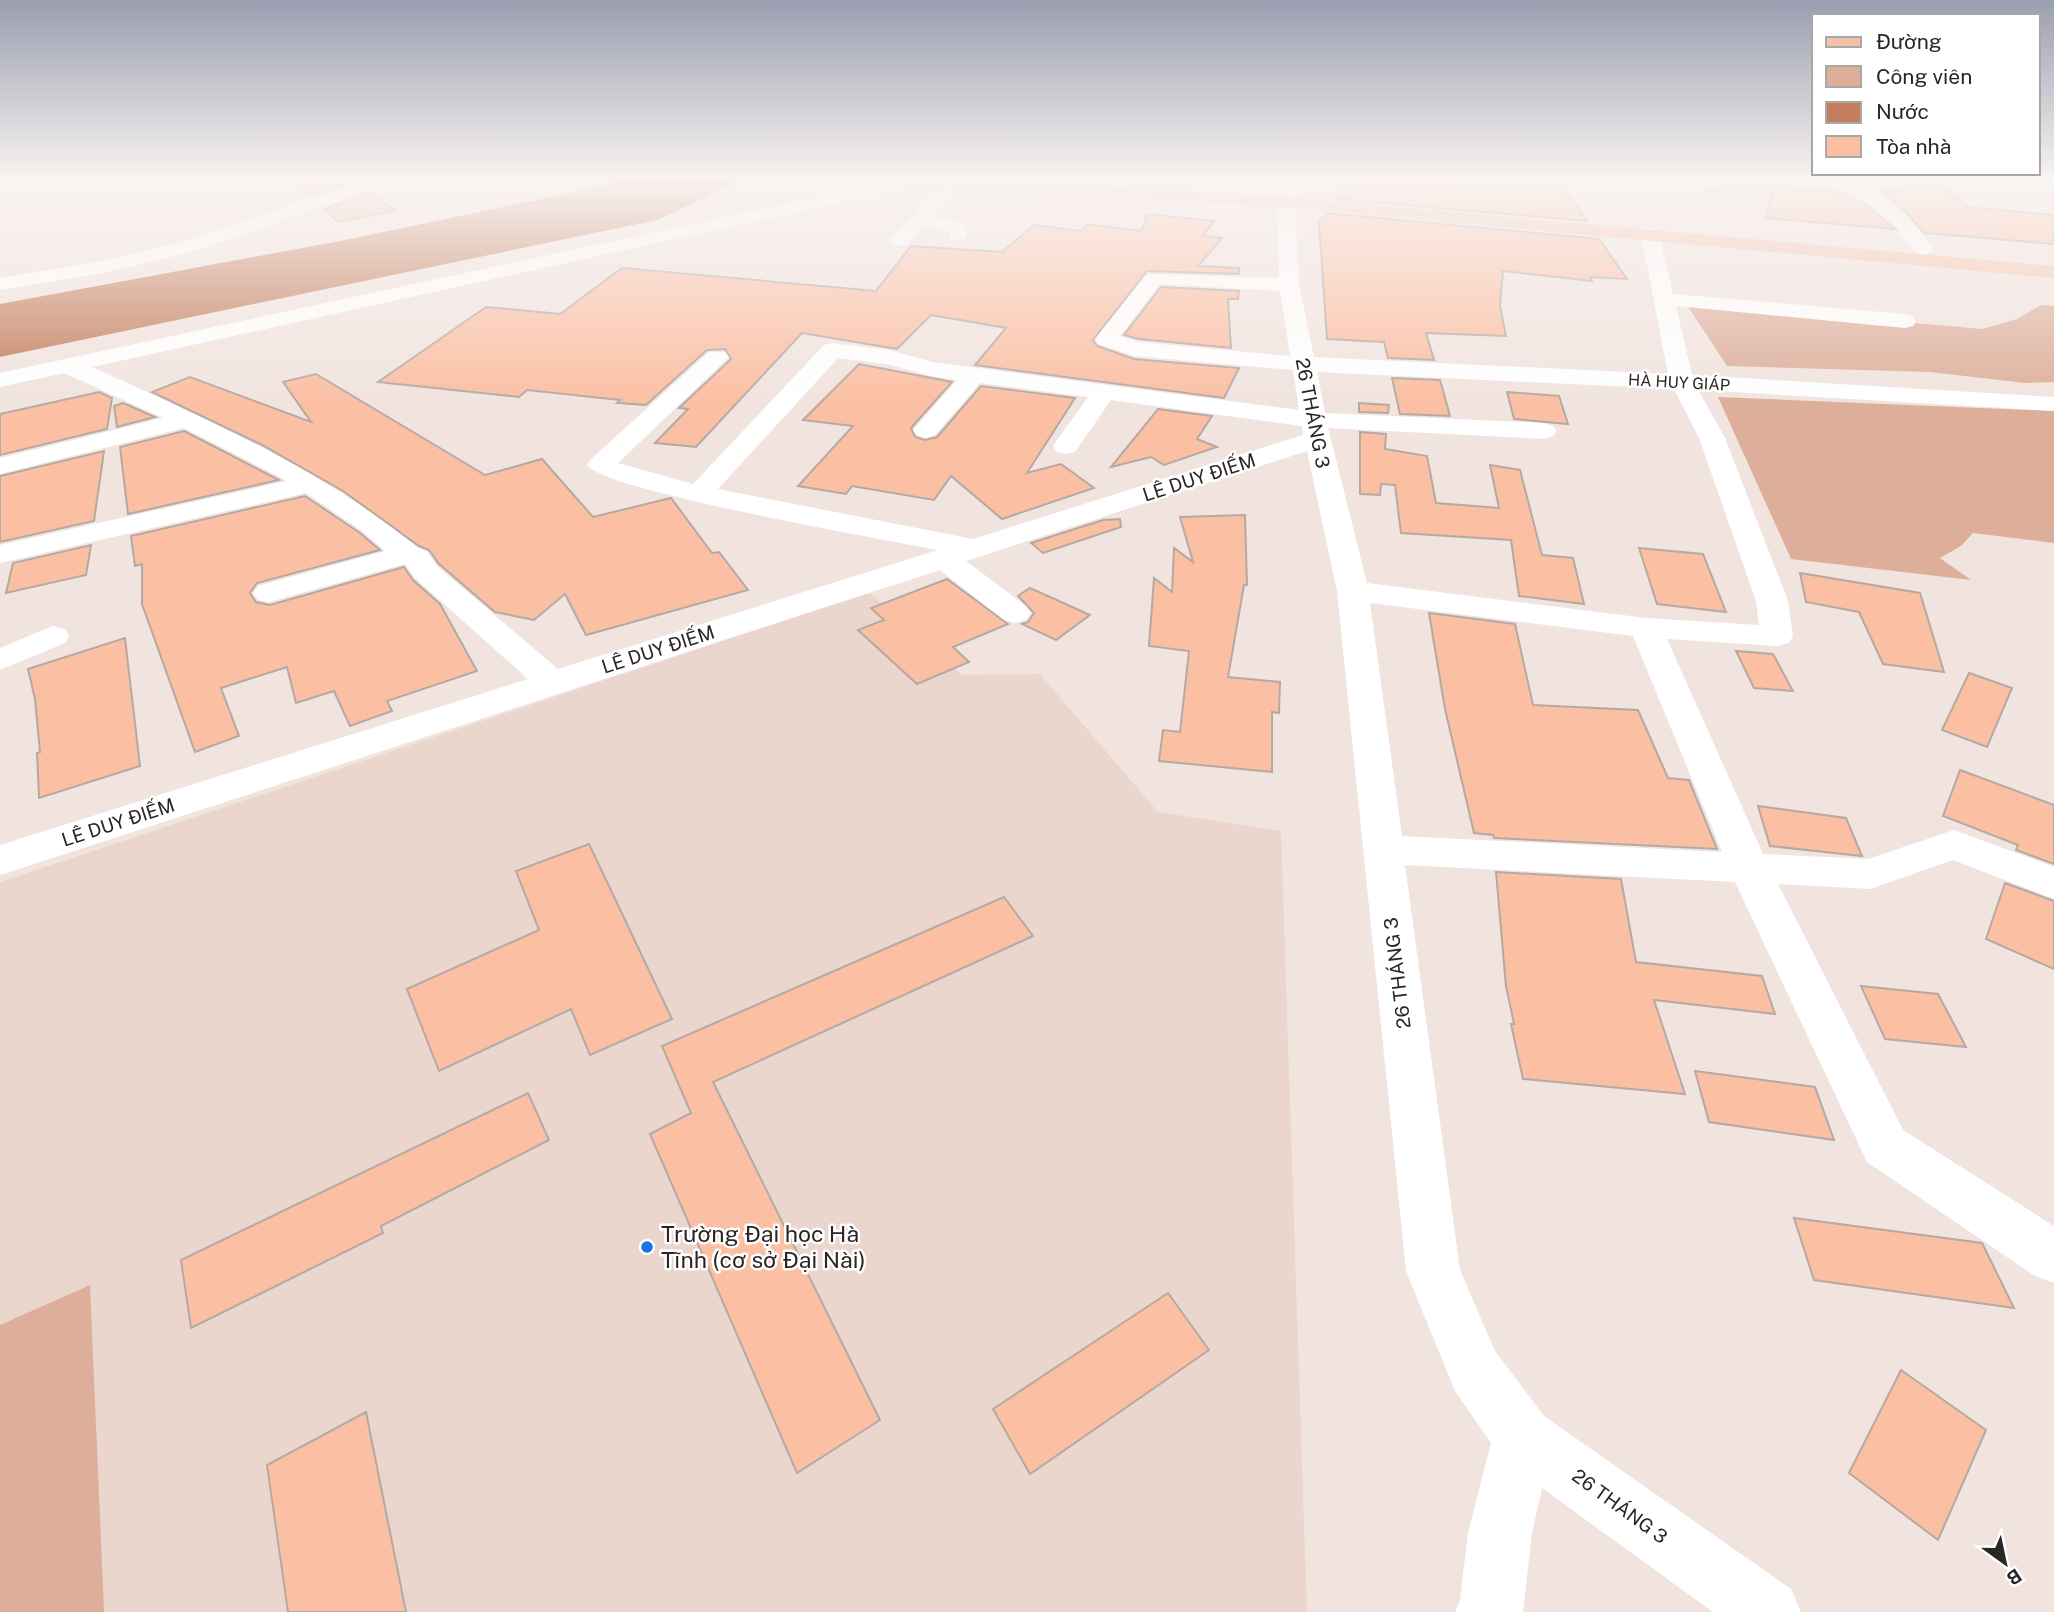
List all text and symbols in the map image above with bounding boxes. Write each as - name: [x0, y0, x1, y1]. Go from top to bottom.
- legend: [1812, 14, 2040, 175]
- text: Đường: [1876, 29, 1942, 54]
- text: Công viên: [1876, 64, 1972, 89]
- text: Nước: [1876, 99, 1929, 124]
- text: Tòa nhà: [1876, 134, 1951, 159]
- street label: 26 THÁNG 3: [1292, 356, 1334, 470]
- street label: HÀ HUY GIÁP: [1627, 369, 1731, 395]
- street label: LÊ DUY ĐIẾM: [1139, 447, 1258, 506]
- street label: LÊ DUY ĐIẾM: [598, 619, 717, 678]
- street label: LÊ DUY ĐIẾM: [58, 792, 177, 851]
- street label: 26 THÁNG 3: [1379, 916, 1415, 1030]
- place label: Trường Đại học Hà Tĩnh (cơ sở Đại Nài): [661, 1220, 866, 1273]
- marker: Trường Đại học Hà Tĩnh (cơ sở Đại Nài): [639, 1239, 655, 1255]
- street label: 26 THÁNG 3: [1568, 1464, 1672, 1548]
- north arrow: [1970, 1528, 2040, 1598]
- text: B: [2003, 1564, 2026, 1590]

